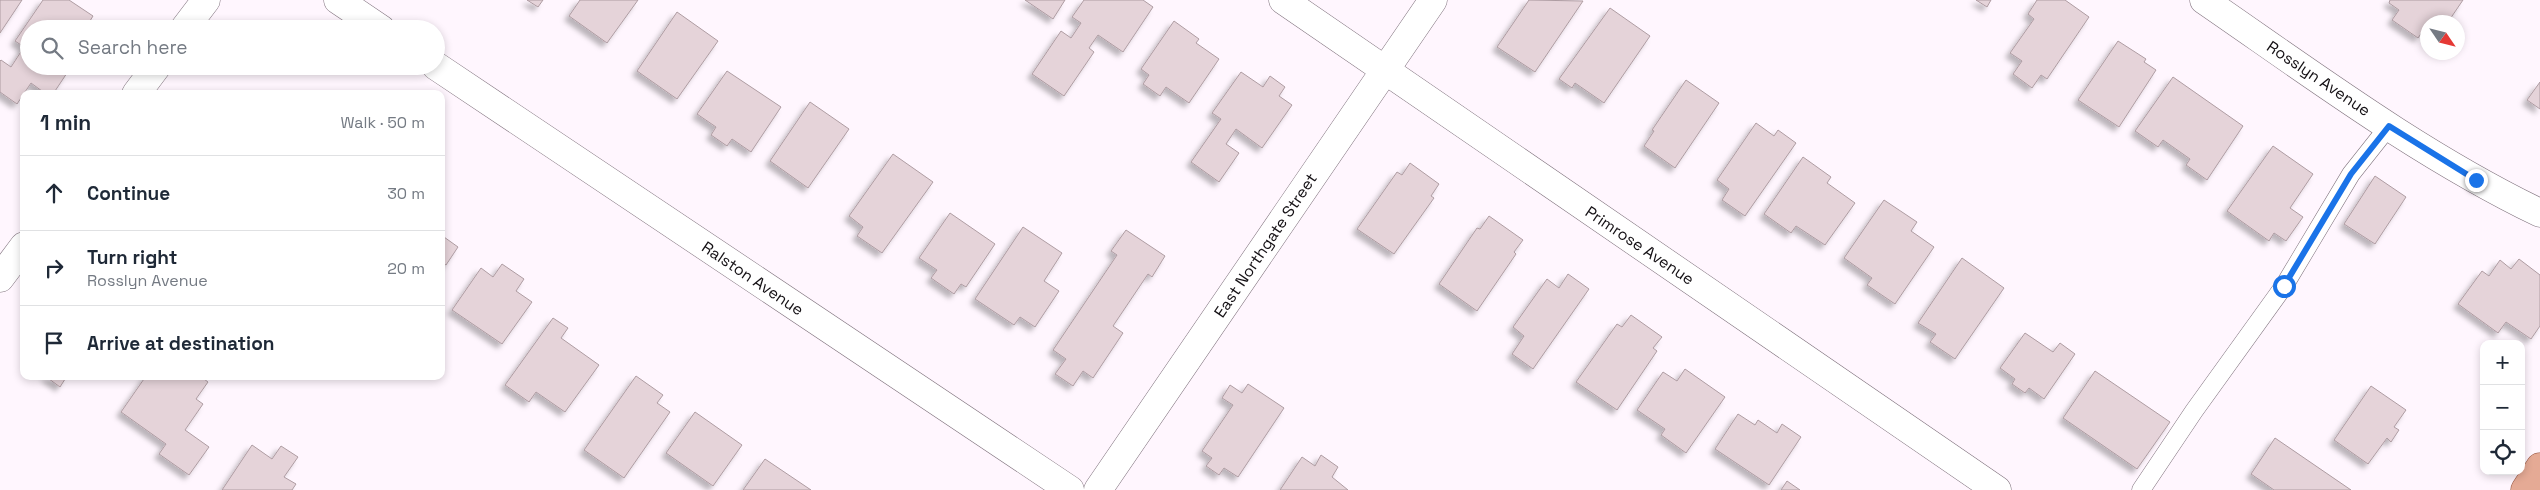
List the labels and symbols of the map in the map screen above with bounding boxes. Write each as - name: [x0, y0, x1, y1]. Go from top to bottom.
- north arrow: [2420, 15, 2465, 60]
- street label: Rosslyn Avenue: [2263, 36, 2375, 121]
- street label: East Northgate Street: [1209, 169, 1322, 322]
- route end: [2465, 169, 2488, 192]
- street label: Primrose Avenue: [1581, 201, 1698, 290]
- street label: Ralston Avenue: [698, 237, 808, 320]
- route start: [2273, 275, 2296, 298]

